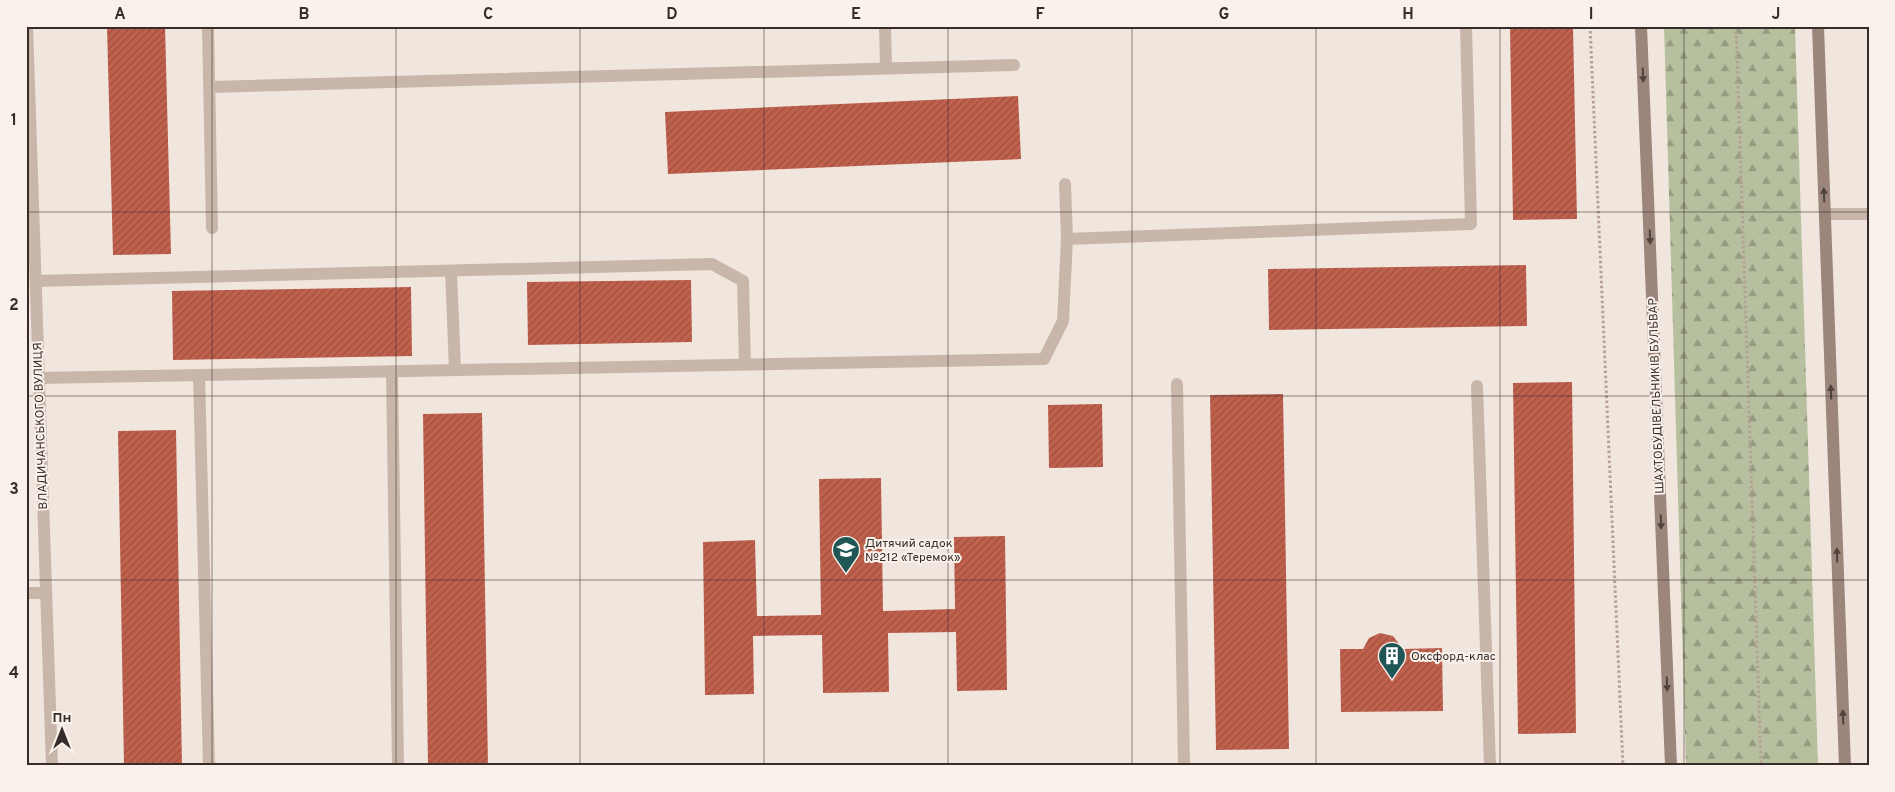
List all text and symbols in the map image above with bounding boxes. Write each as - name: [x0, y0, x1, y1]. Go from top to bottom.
- text: A: [114, 5, 126, 25]
- text: B: [298, 5, 310, 25]
- text: C: [483, 5, 493, 25]
- text: D: [666, 5, 678, 25]
- text: E: [851, 5, 861, 25]
- text: F: [1035, 5, 1045, 25]
- text: G: [1219, 5, 1229, 25]
- text: H: [1402, 5, 1414, 25]
- text: I: [1589, 5, 1593, 25]
- text: J: [1772, 5, 1780, 25]
- one-way arrow: [1640, 67, 1648, 83]
- text: 1: [11, 111, 17, 131]
- one-way arrow: [1820, 187, 1828, 203]
- one-way arrow: [1646, 230, 1654, 246]
- text: 2: [9, 296, 19, 316]
- street label: ШАХТОБУДІВЕЛЬНИКІВ БУЛЬВАР: [1646, 297, 1668, 494]
- street label: ВЛАДИЧАНСЬКОГО ВУЛИЦЯ: [30, 342, 52, 510]
- one-way arrow: [1827, 384, 1835, 400]
- text: 3: [9, 480, 19, 500]
- one-way arrow: [1657, 514, 1665, 530]
- school or university icon: Дитячий садок №212 «Теремок»: [831, 535, 861, 574]
- place label: Дитячий садок №212 «Теремок»: [865, 536, 960, 566]
- one-way arrow: [1833, 546, 1841, 562]
- building icon: Оксфорд-клас: [1377, 641, 1407, 680]
- place label: Оксфорд-клас: [1411, 649, 1496, 665]
- text: 4: [9, 664, 19, 684]
- one-way arrow: [1664, 677, 1672, 693]
- north arrow: [38, 704, 88, 754]
- one-way arrow: [1839, 709, 1847, 725]
- text: Пн: [53, 710, 71, 727]

